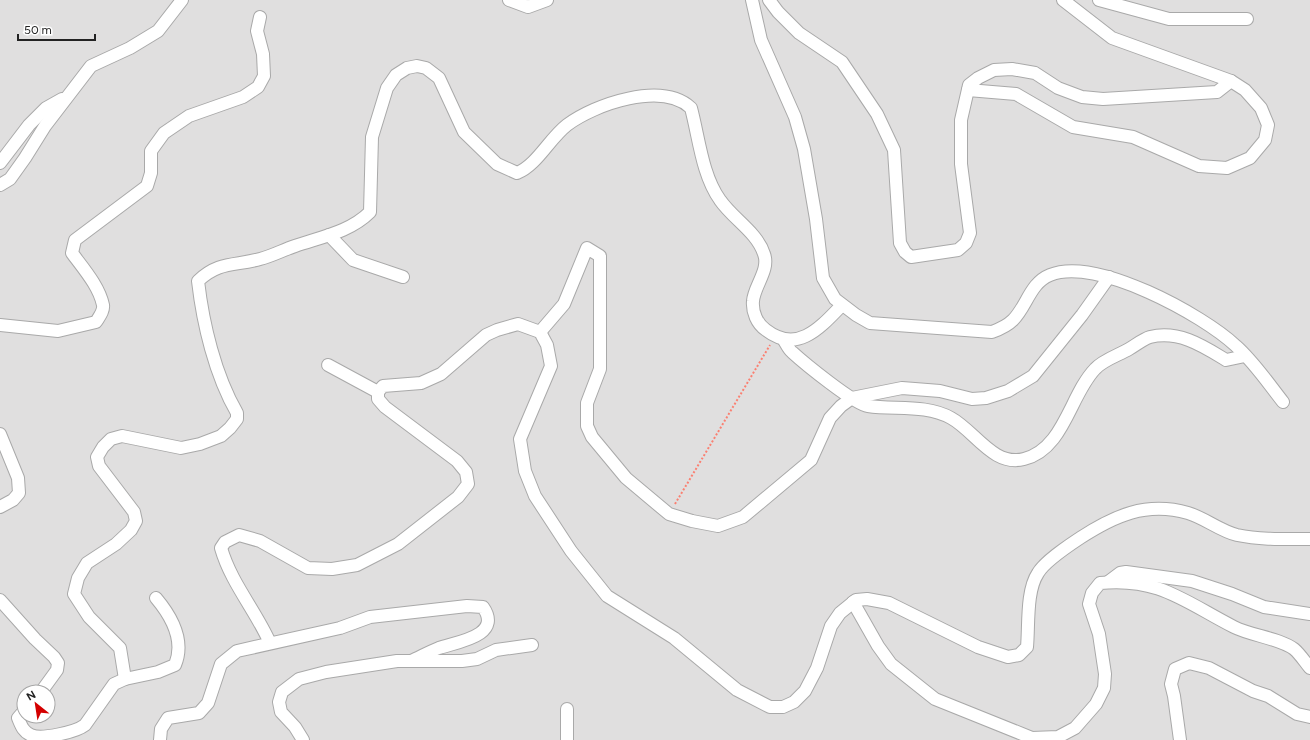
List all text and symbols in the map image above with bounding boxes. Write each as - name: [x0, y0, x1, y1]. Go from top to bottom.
- scale bar: [18, 16, 95, 42]
- text: 50 m: [24, 23, 52, 37]
- north arrow: [16, 684, 56, 724]
- text: N: [24, 688, 38, 704]

